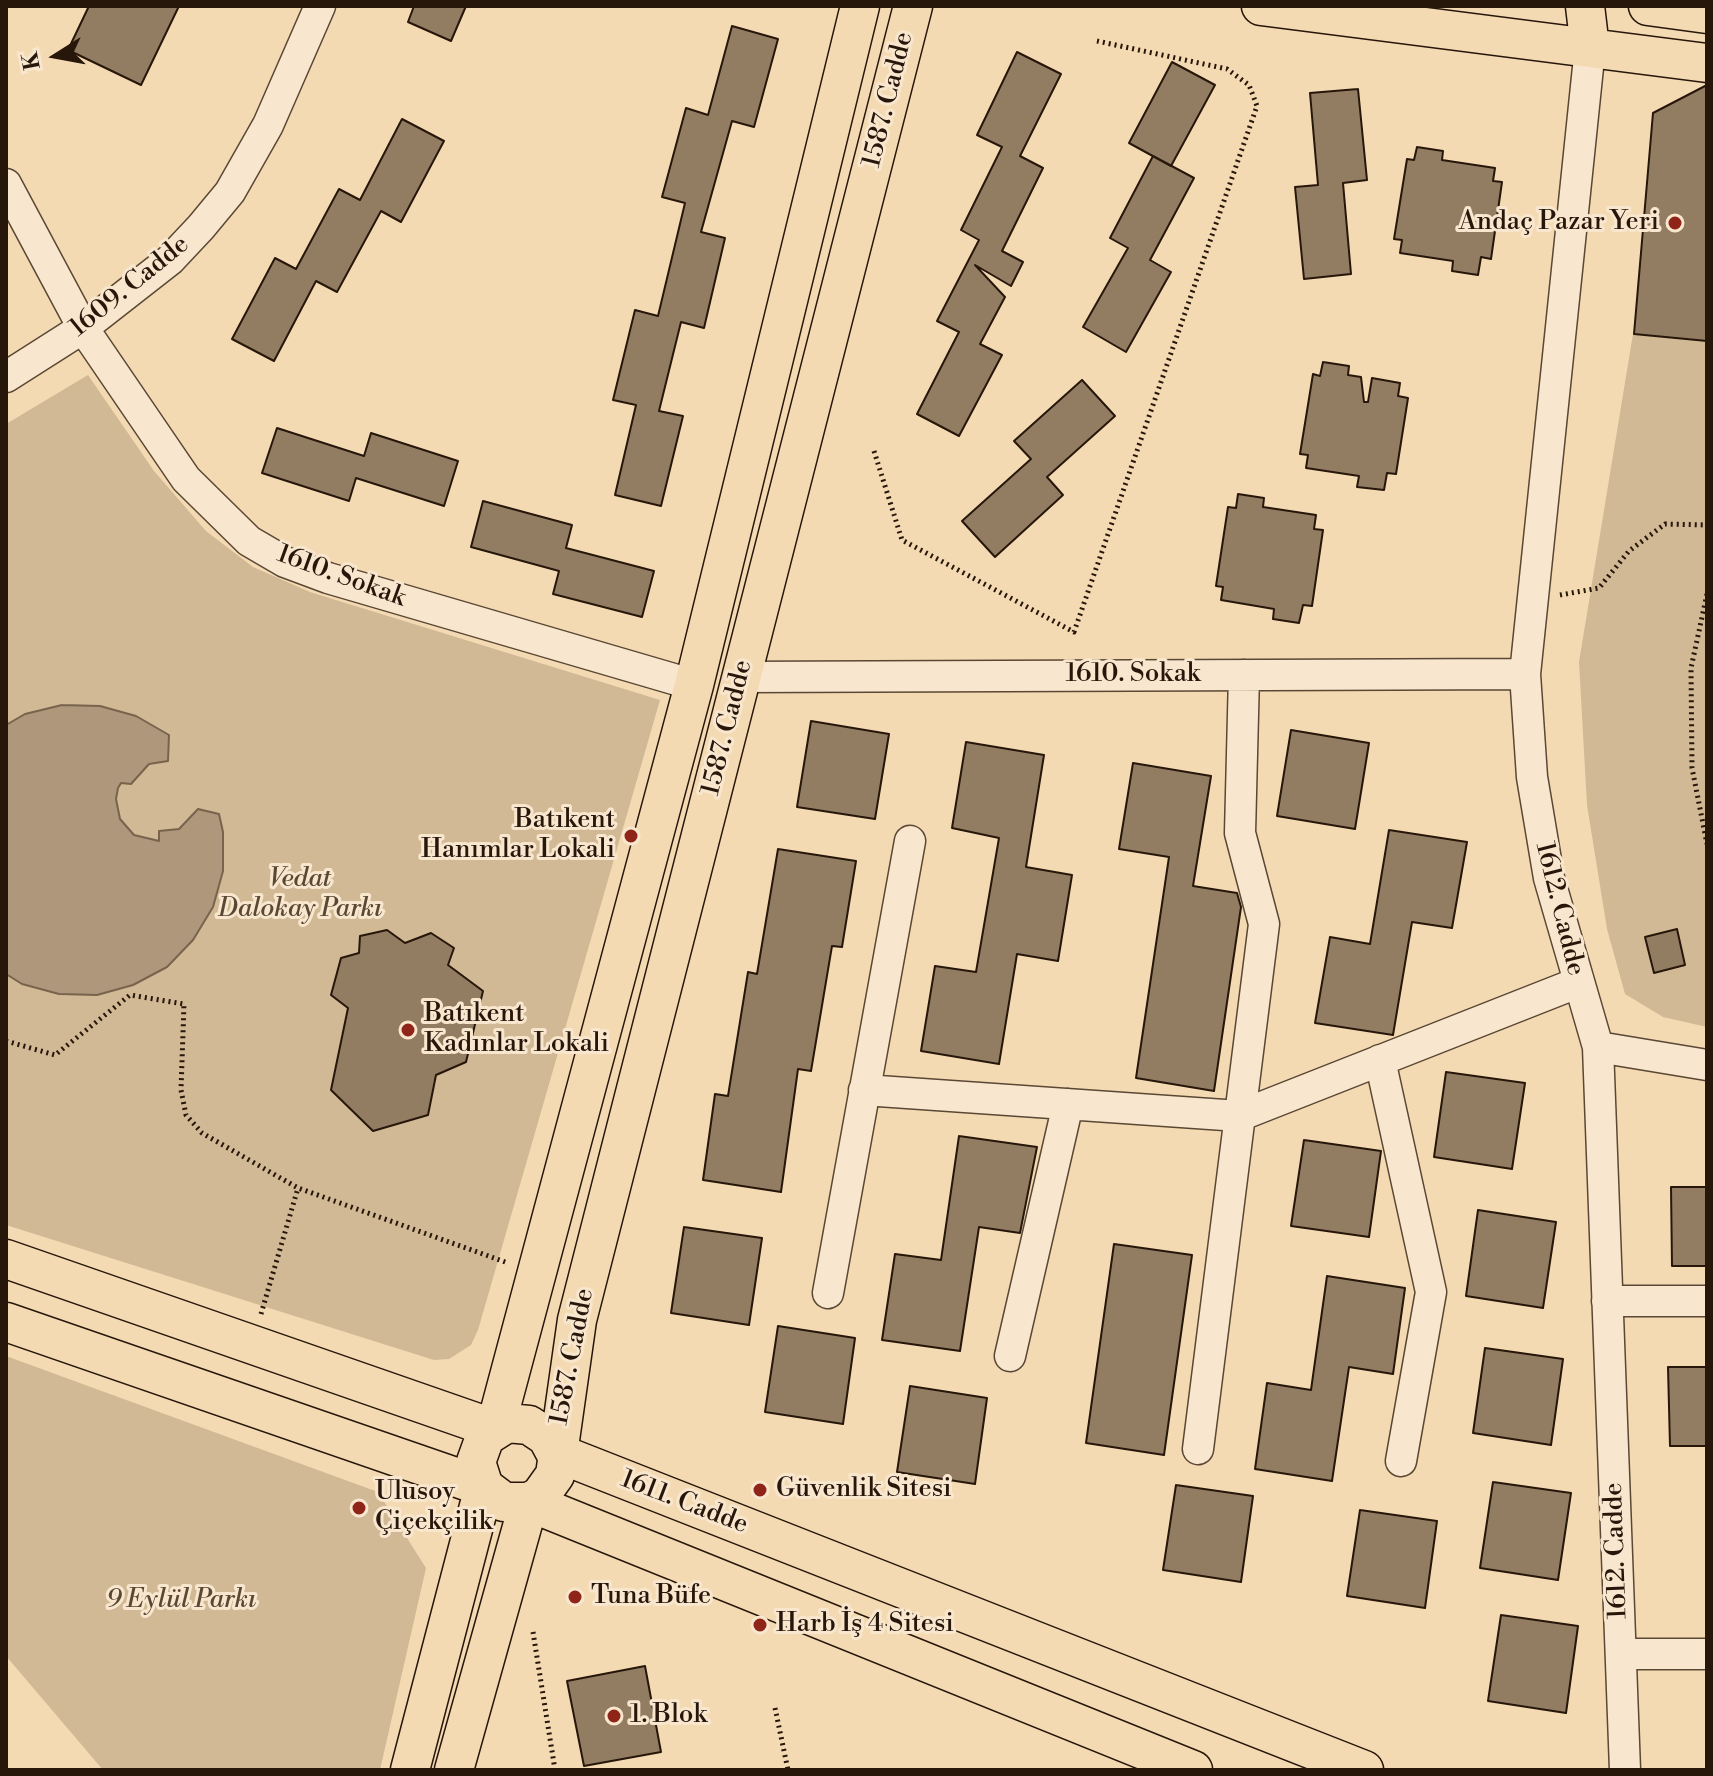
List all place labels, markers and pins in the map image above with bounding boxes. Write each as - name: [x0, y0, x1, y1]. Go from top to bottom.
- place label: Andaç Pazar Yeri: [1459, 207, 1659, 239]
- marker: Andaç Pazar Yeri: [1666, 214, 1684, 232]
- place label: Batıkent Hanımlar Lokali: [421, 805, 615, 866]
- marker: Batıkent Hanımlar Lokali: [622, 827, 640, 845]
- place label: Batıkent Kadınlar Lokali: [424, 999, 609, 1060]
- marker: Batıkent Kadınlar Lokali: [399, 1021, 417, 1039]
- place label: Güvenlik Sitesi: [776, 1474, 952, 1506]
- place label: Ulusoy Çiçekçilik: [375, 1477, 492, 1538]
- marker: Güvenlik Sitesi: [751, 1481, 769, 1499]
- marker: Ulusoy Çiçekçilik: [350, 1499, 368, 1517]
- place label: Tuna Büfe: [591, 1581, 711, 1613]
- marker: Tuna Büfe: [566, 1588, 584, 1606]
- place label: Harb İş 4 Sitesi: [776, 1609, 954, 1641]
- marker: Harb İş 4 Sitesi: [751, 1616, 769, 1634]
- place label: 1. Blok: [630, 1700, 707, 1732]
- marker: 1. Blok: [605, 1707, 623, 1725]

